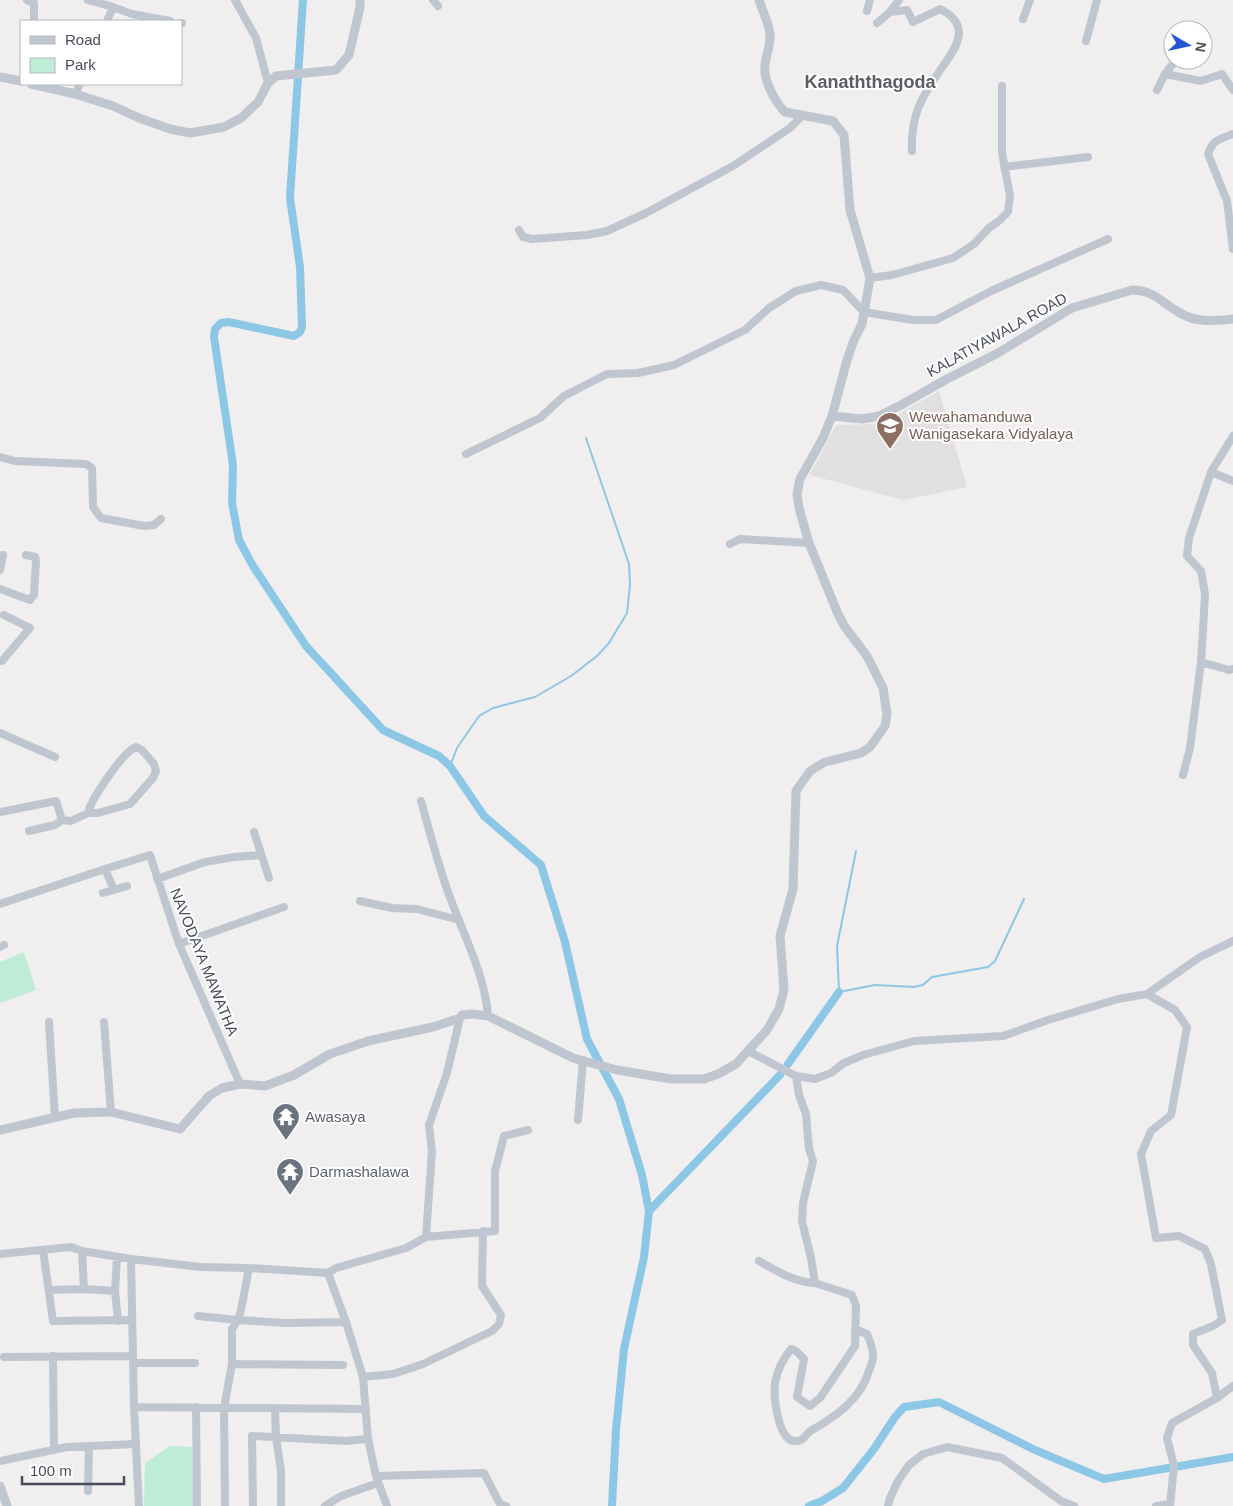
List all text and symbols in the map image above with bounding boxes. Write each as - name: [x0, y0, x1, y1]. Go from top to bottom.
- legend: [20, 20, 182, 85]
- north arrow: [1163, 20, 1213, 70]
- text: Road: [65, 31, 101, 48]
- text: N: [1192, 41, 1210, 53]
- text: Park: [65, 56, 96, 73]
- district label: Kanaththagoda: [804, 72, 936, 92]
- street label: KALATIYAWALA ROAD: [924, 289, 1070, 380]
- place label: Wewahamanduwa Wanigasekara Vidyalaya: [909, 408, 1074, 442]
- school or university icon: Wewahamanduwa Wanigasekara Vidyalaya: [875, 411, 905, 450]
- street label: NAVODAYA MAWATHA: [167, 885, 242, 1038]
- temple icon: Awasaya: [271, 1102, 301, 1141]
- place label: Awasaya: [305, 1108, 366, 1125]
- temple icon: Darmashalawa: [275, 1157, 305, 1196]
- place label: Darmashalawa: [309, 1163, 410, 1180]
- scale bar: [22, 1454, 125, 1486]
- text: 100 m: [30, 1462, 72, 1479]

